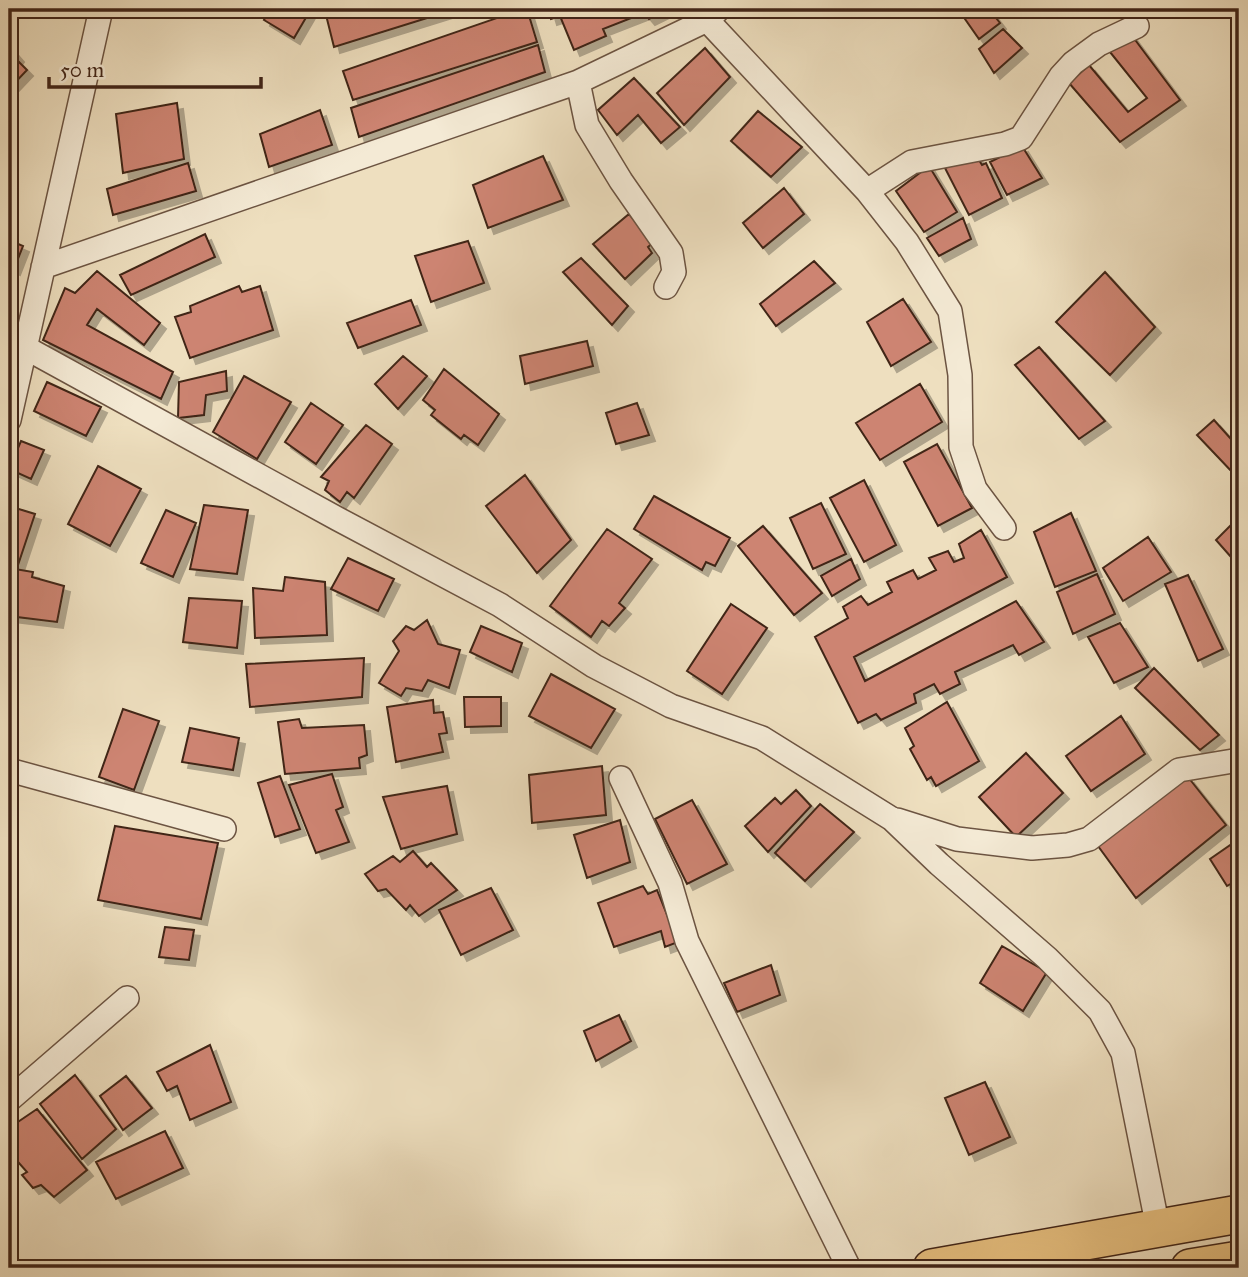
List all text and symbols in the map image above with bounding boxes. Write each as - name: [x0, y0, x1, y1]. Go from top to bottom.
- scale bar: [49, 46, 261, 90]
- text: 50 m: [60, 57, 105, 83]

